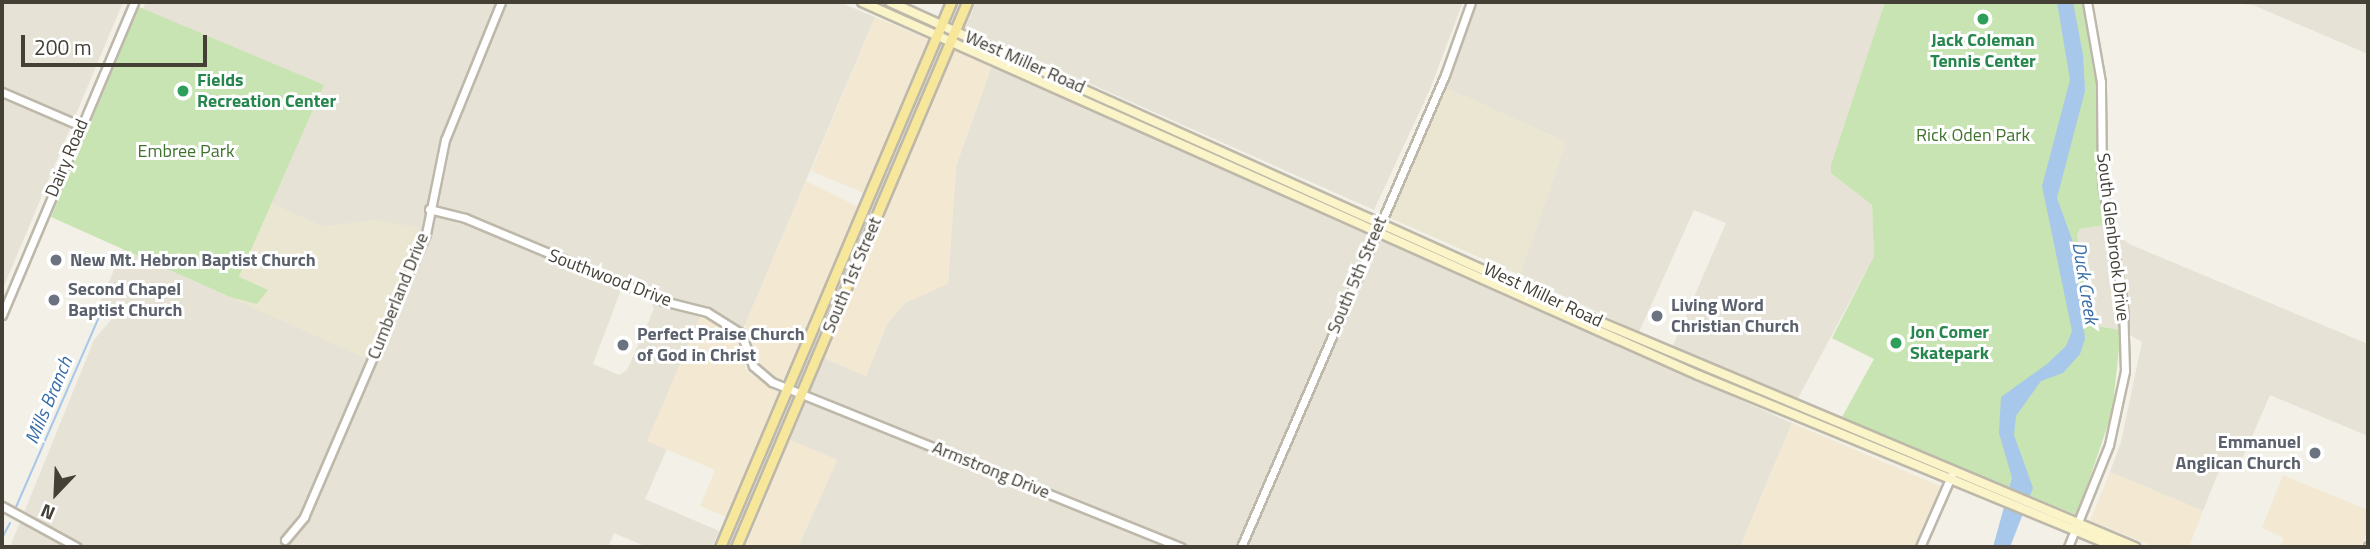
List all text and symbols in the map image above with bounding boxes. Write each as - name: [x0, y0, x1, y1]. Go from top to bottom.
- marker: Jack Coleman Tennis Center: [1975, 11, 1991, 27]
- scale bar: [24, 21, 210, 65]
- street label: West Miller Road: [962, 26, 1088, 98]
- place label: Jack Coleman Tennis Center: [1930, 30, 2036, 72]
- text: 200 m: [34, 31, 91, 63]
- place label: Fields Recreation Center: [197, 70, 336, 112]
- marker: Fields Recreation Center: [175, 83, 191, 99]
- street label: Dairy Road: [41, 116, 93, 200]
- park label: Rick Oden Park: [1916, 124, 2030, 146]
- park label: Embree Park: [137, 140, 235, 162]
- street label: South Glenbrook Drive: [2092, 152, 2134, 322]
- street label: South 5th Street: [1323, 213, 1391, 337]
- street label: South 1st Street: [818, 214, 886, 336]
- street label: Cumberland Drive: [363, 230, 433, 362]
- water label: Duck Creek: [2068, 240, 2104, 326]
- street label: Southwood Drive: [545, 245, 675, 311]
- place label: New Mt. Hebron Baptist Church: [70, 249, 316, 271]
- marker: New Mt. Hebron Baptist Church: [48, 252, 64, 268]
- street label: West Miller Road: [1480, 258, 1606, 332]
- place label: Second Chapel Baptist Church: [68, 279, 183, 322]
- marker: Second Chapel Baptist Church: [46, 292, 62, 308]
- place label: Living Word Christian Church: [1671, 295, 1799, 338]
- marker: Living Word Christian Church: [1649, 308, 1665, 324]
- place label: Jon Comer Skatepark: [1910, 322, 1989, 364]
- place label: Perfect Praise Church of God in Christ: [637, 324, 805, 366]
- marker: Jon Comer Skatepark: [1888, 335, 1904, 351]
- marker: Perfect Praise Church of God in Christ: [615, 337, 631, 353]
- water label: Mills Branch: [20, 353, 76, 447]
- place label: Emmanuel Anglican Church: [2176, 432, 2301, 474]
- street label: Armstrong Drive: [929, 437, 1053, 503]
- marker: Emmanuel Anglican Church: [2307, 445, 2323, 461]
- north arrow: [21, 458, 91, 528]
- text: N: [36, 497, 59, 529]

